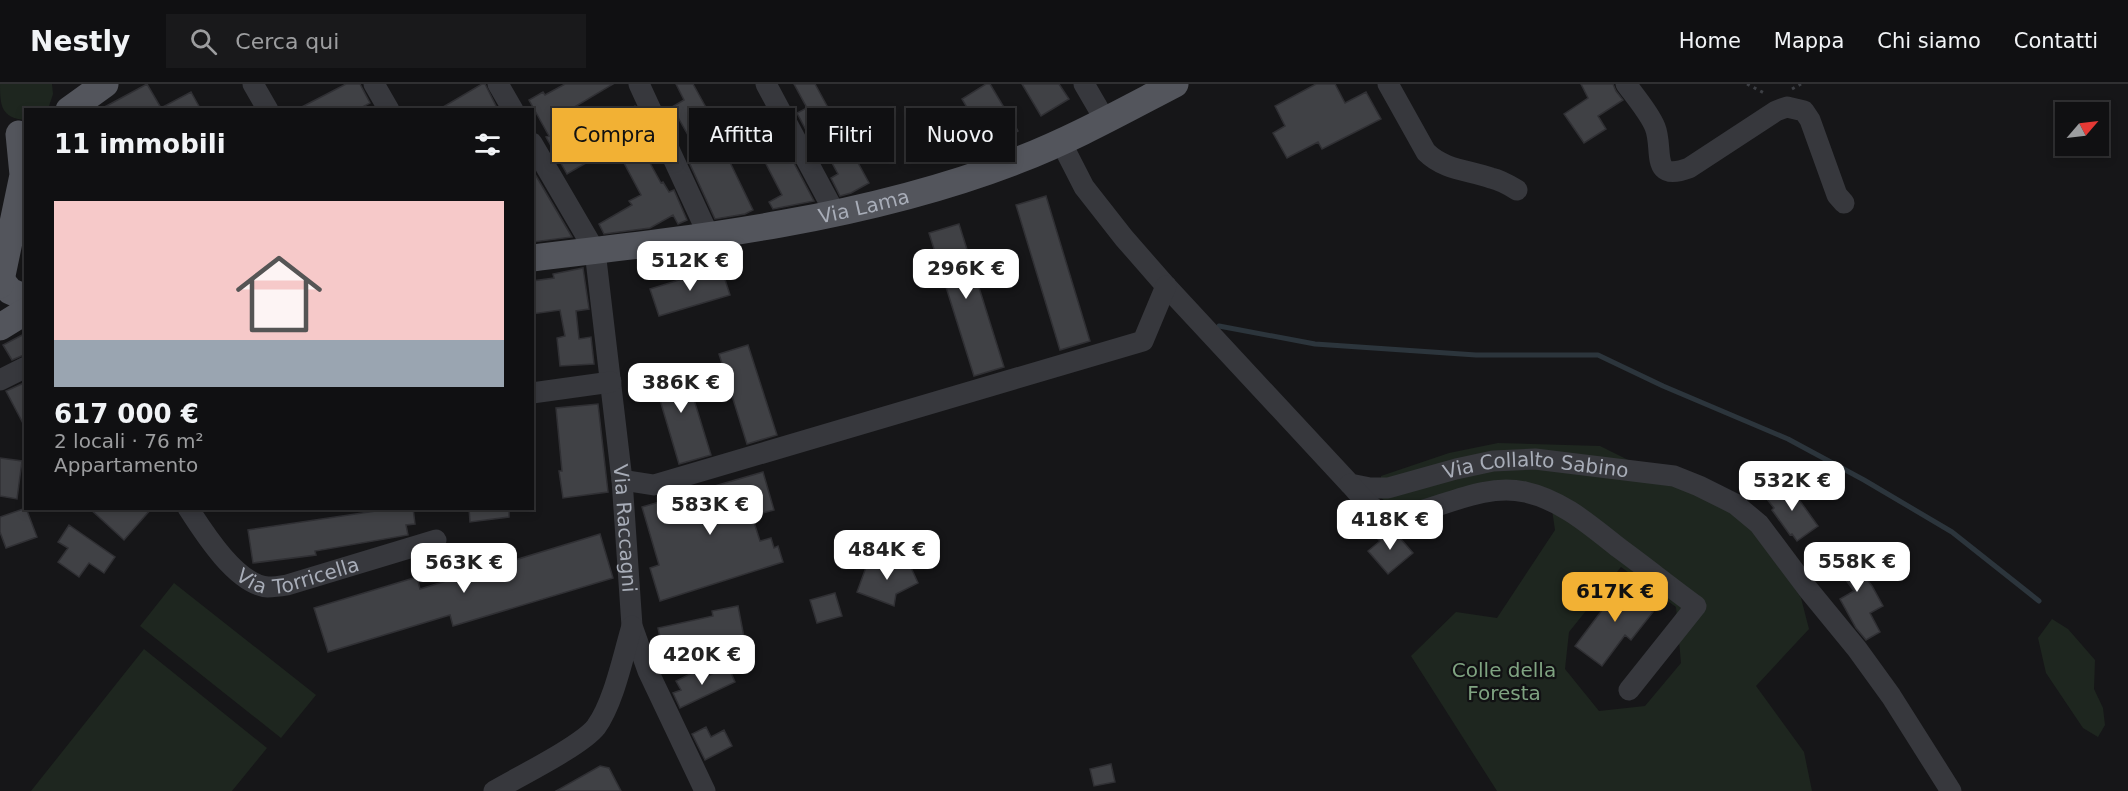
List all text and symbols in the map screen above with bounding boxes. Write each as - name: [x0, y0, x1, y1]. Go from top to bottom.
- search box: [166, 14, 586, 68]
- text: Nestly: [30, 25, 130, 58]
- icon: search: [187, 25, 220, 58]
- text: Cerca qui: [235, 29, 339, 54]
- text: Home: [1679, 29, 1741, 53]
- text: Mappa: [1774, 29, 1844, 53]
- text: Chi siamo: [1877, 29, 1981, 53]
- text: Contatti: [2014, 29, 2098, 53]
- north arrow: [2055, 102, 2109, 156]
- map controls: [2055, 102, 2109, 156]
- chip: Compra: [552, 108, 677, 162]
- chip: Affitta: [689, 108, 795, 162]
- chip: Filtri: [807, 108, 894, 162]
- chip: Nuovo: [906, 108, 1015, 162]
- icon: filters: [471, 128, 504, 161]
- text: 11 immobili: [54, 129, 226, 159]
- street label: Via Lama: [816, 184, 912, 228]
- icon: home: [225, 240, 333, 348]
- pin: 512K €: [641, 241, 739, 292]
- text: 512K €: [651, 248, 729, 272]
- pin: 296K €: [917, 249, 1015, 300]
- text: 296K €: [927, 256, 1005, 280]
- pin: 386K €: [632, 363, 730, 414]
- text: 386K €: [642, 370, 720, 394]
- text: 617 000 €: [54, 399, 199, 429]
- text: 2 locali · 76 m²: [54, 429, 204, 453]
- street label: Via Collalto Sabino: [1440, 447, 1630, 484]
- text: Appartamento: [54, 453, 198, 477]
- pin: 532K €: [1743, 461, 1841, 512]
- street label: Via Raccagni: [608, 463, 642, 593]
- text: 532K €: [1753, 468, 1831, 492]
- pin: 583K €: [661, 485, 759, 536]
- text: 583K €: [671, 492, 749, 516]
- pin: 418K €: [1341, 500, 1439, 551]
- text: 418K €: [1351, 507, 1429, 531]
- pin: 484K €: [838, 530, 936, 581]
- text: 484K €: [848, 537, 926, 561]
- pin: 558K €: [1808, 542, 1906, 593]
- pin: 563K €: [415, 543, 513, 594]
- text: 558K €: [1818, 549, 1896, 573]
- text: 563K €: [425, 550, 503, 574]
- street label: Via Torricella: [232, 552, 362, 599]
- pin: 617K €: [1566, 572, 1664, 623]
- text: 617K €: [1576, 579, 1654, 603]
- pin: 420K €: [653, 635, 751, 686]
- text: 420K €: [663, 642, 741, 666]
- park label: Colle della Foresta: [1452, 658, 1556, 705]

